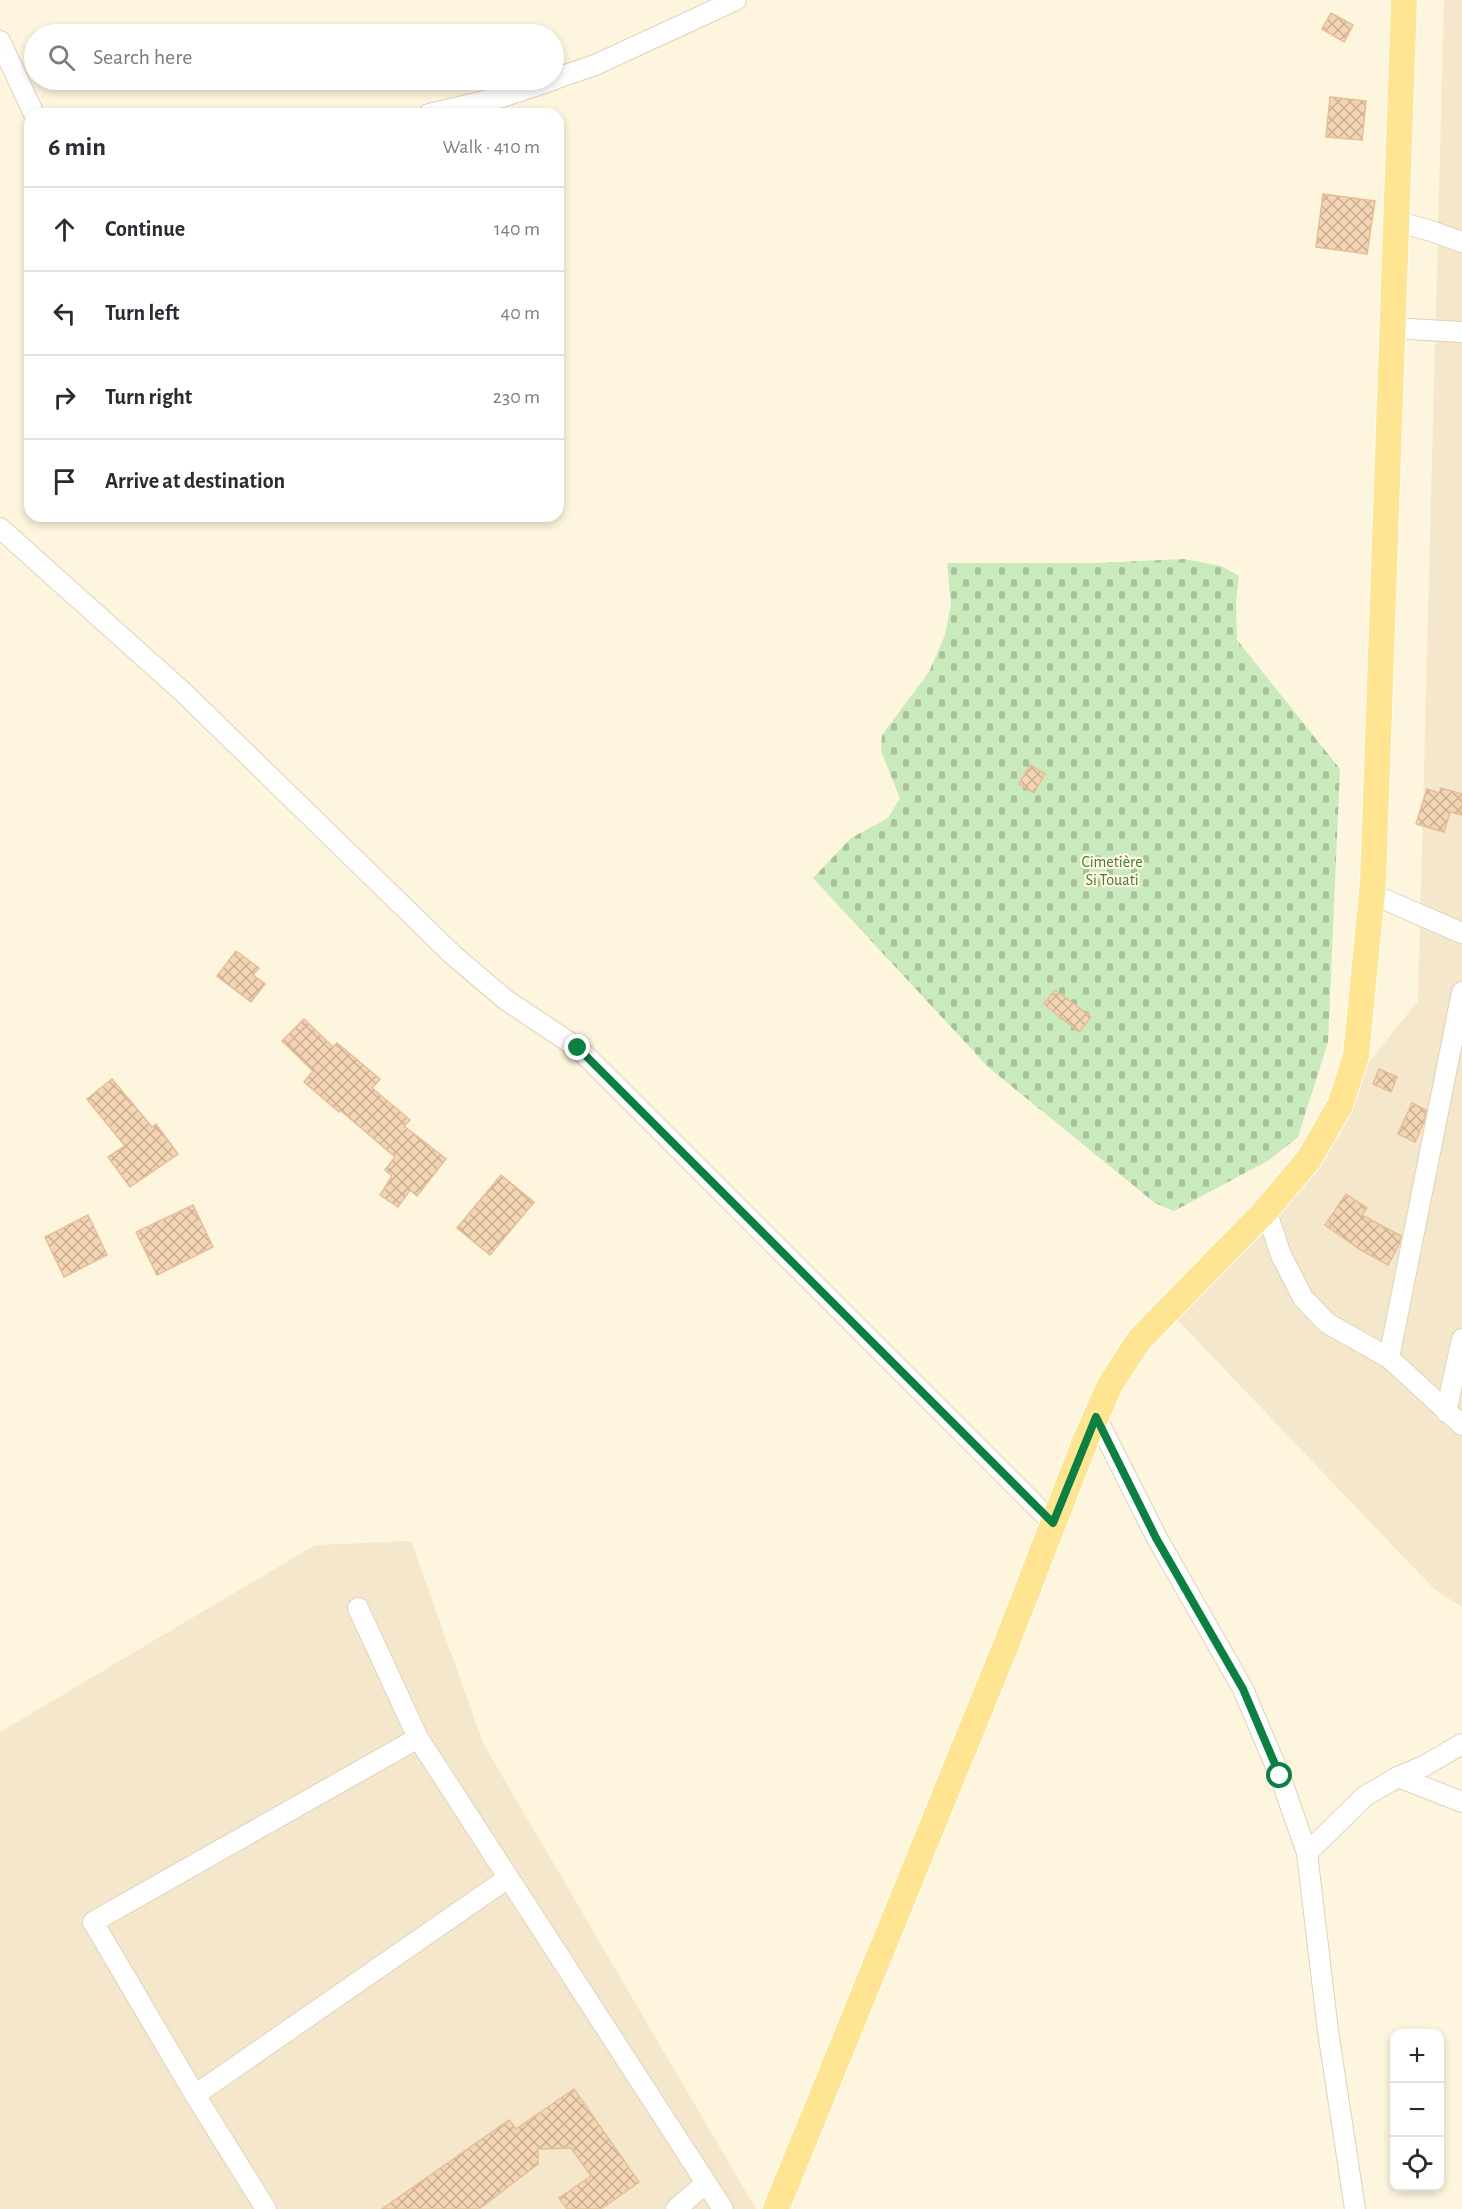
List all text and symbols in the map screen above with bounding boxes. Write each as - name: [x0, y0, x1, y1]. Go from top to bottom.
- search box: [24, 24, 564, 90]
- icon: search: [45, 41, 78, 74]
- text: Search here: [93, 46, 192, 68]
- text: 6 min: [48, 134, 106, 160]
- text: Walk · 410 m: [442, 137, 540, 157]
- icon: ahead: [48, 213, 81, 246]
- text: Continue: [105, 218, 185, 240]
- text: 140 m: [494, 219, 540, 239]
- icon: left: [48, 297, 81, 330]
- text: Turn left: [105, 302, 179, 324]
- text: 40 m: [501, 303, 540, 323]
- icon: right: [48, 381, 81, 414]
- text: Turn right: [105, 386, 192, 408]
- text: 230 m: [493, 387, 540, 407]
- icon: arrive: [48, 465, 81, 498]
- text: Arrive at destination: [105, 470, 285, 492]
- park label: Cimetière Si Touati: [1081, 854, 1143, 888]
- route end: [564, 1034, 590, 1060]
- route start: [1266, 1762, 1292, 1788]
- map controls: [1390, 2029, 1444, 2191]
- button: +: [1390, 2029, 1444, 2083]
- button: −: [1390, 2083, 1444, 2137]
- button: locate: [1390, 2137, 1444, 2191]

